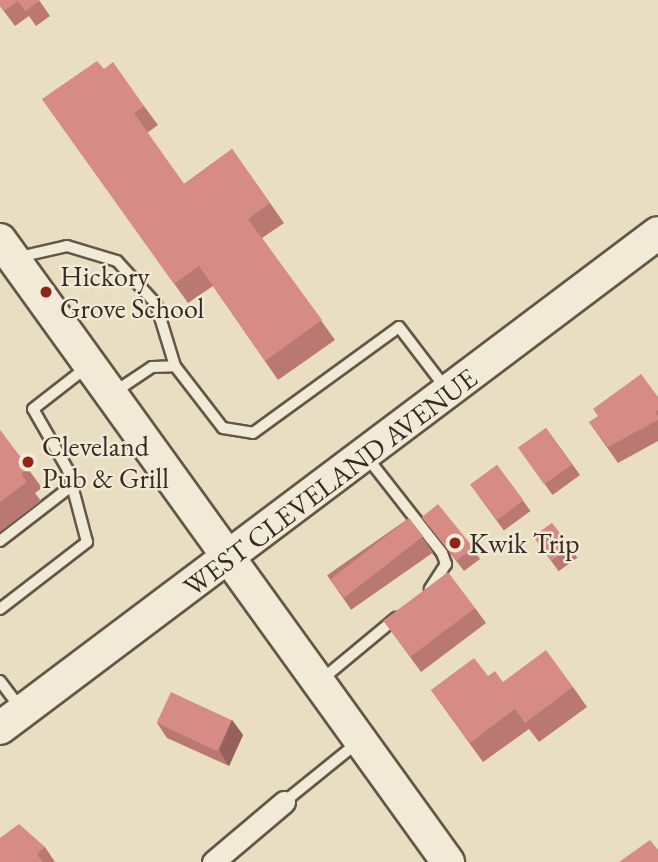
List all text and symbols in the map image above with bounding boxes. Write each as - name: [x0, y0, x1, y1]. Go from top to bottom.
- place label: Hickory Grove School: [60, 259, 204, 325]
- marker: Hickory Grove School: [38, 284, 54, 300]
- street label: WEST CLEVELAND AVENUE: [177, 361, 483, 603]
- place label: Cleveland Pub & Grill: [42, 429, 169, 495]
- marker: Cleveland Pub & Grill: [20, 454, 36, 470]
- place label: Kwik Trip: [469, 526, 580, 560]
- marker: Kwik Trip: [447, 535, 463, 551]

